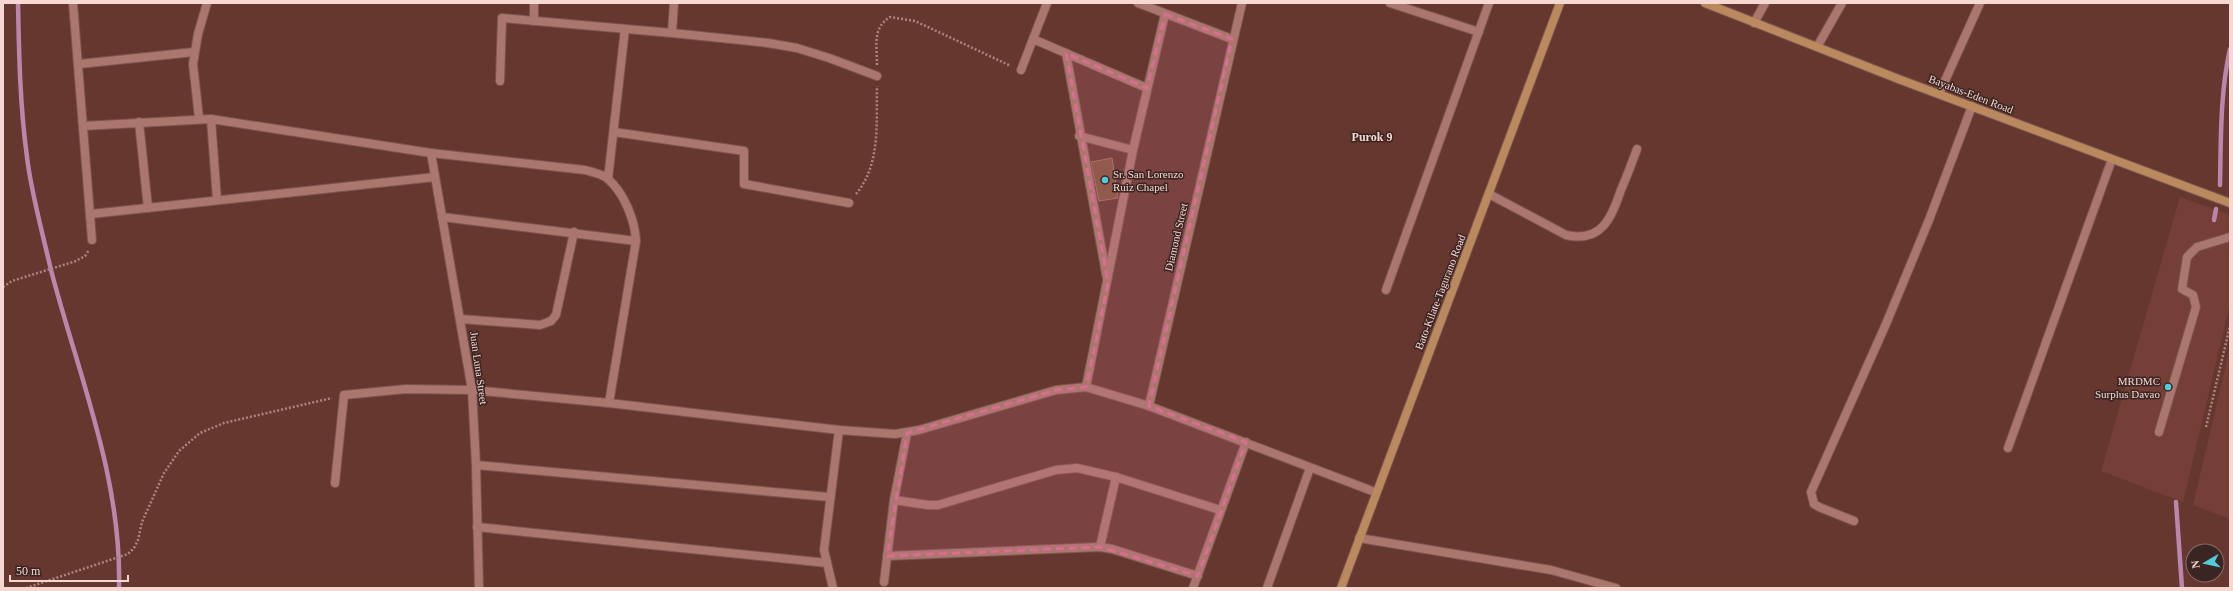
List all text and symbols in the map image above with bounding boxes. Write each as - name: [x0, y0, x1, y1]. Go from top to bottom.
- street label: Bayabas-Eden Road: [1927, 72, 2015, 116]
- district label: Purok 9: [1352, 130, 1392, 144]
- place label: Sr. San Lorenzo Ruiz Chapel: [1113, 168, 1184, 193]
- marker: Sr. San Lorenzo Ruiz Chapel: [1100, 175, 1110, 185]
- street label: Diamond Street: [1162, 202, 1190, 272]
- street label: Bato-Kilate-Tagurano Road: [1412, 232, 1468, 351]
- street label: Juan Luna Street: [468, 331, 490, 405]
- place label: MRDMC Surplus Davao: [2095, 375, 2160, 400]
- marker: MRDMC Surplus Davao: [2163, 382, 2173, 392]
- north arrow: [2185, 543, 2225, 583]
- scale bar: [10, 557, 128, 583]
- text: N: [2189, 560, 2202, 569]
- text: 50 m: [16, 564, 41, 578]

